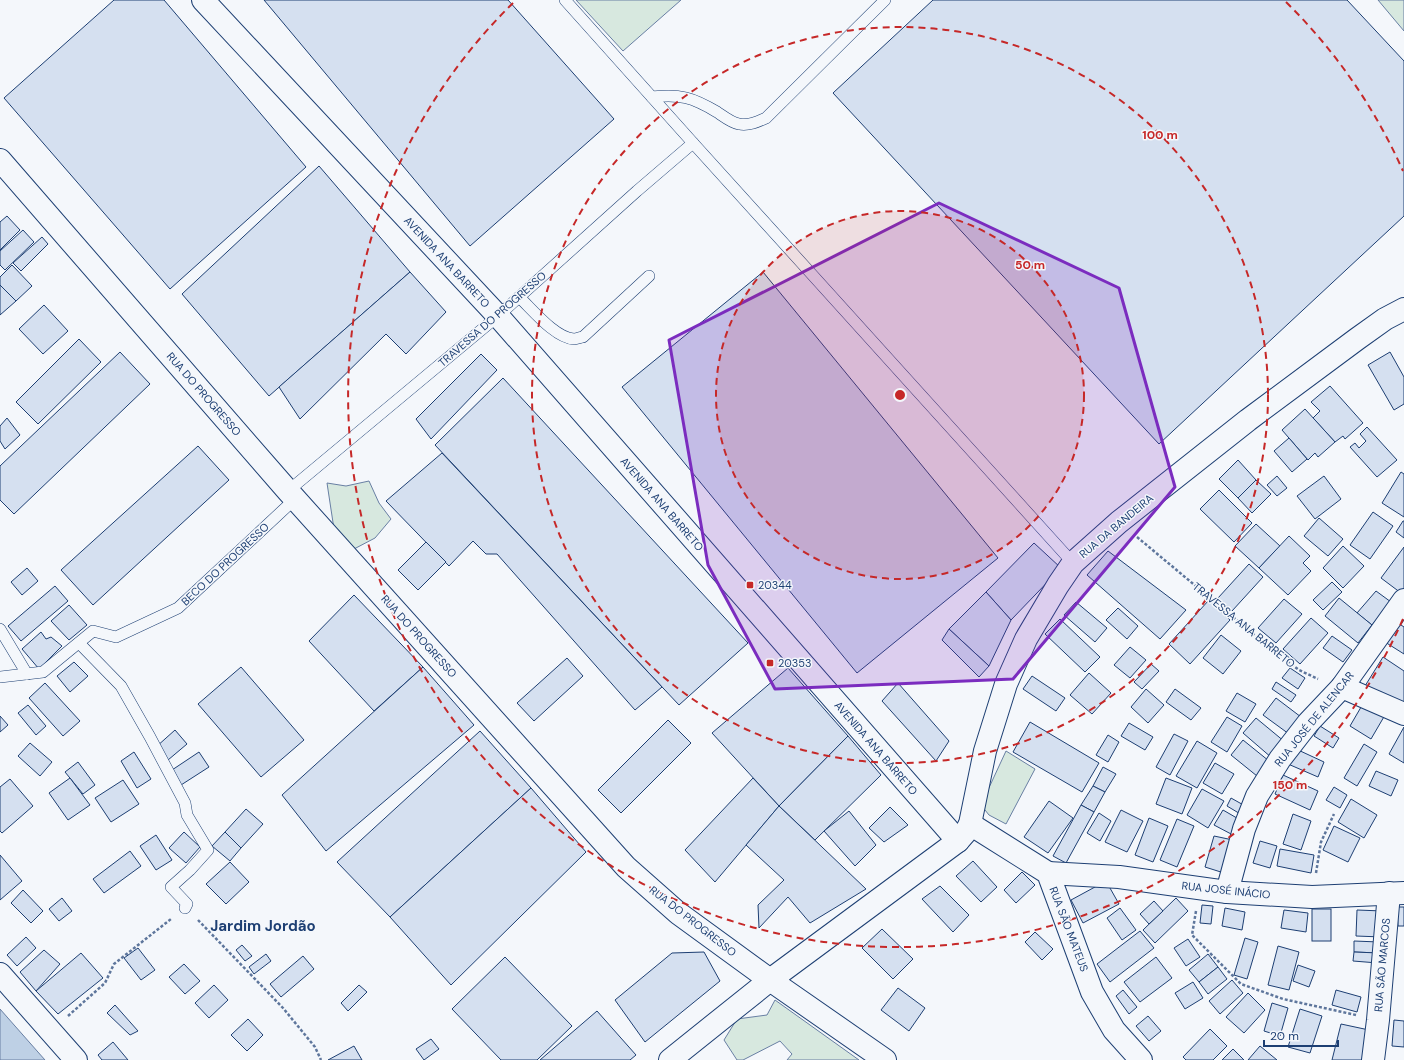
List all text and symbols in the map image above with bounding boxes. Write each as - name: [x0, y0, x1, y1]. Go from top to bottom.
- text: 100 m: [1142, 127, 1178, 143]
- street label: AVENIDA ANA BARRETO: [401, 213, 493, 311]
- text: 50 m: [1015, 257, 1045, 273]
- street label: TRAVESSA DO PROGRESSO: [435, 268, 549, 370]
- street label: RUA DO PROGRESSO: [164, 349, 244, 439]
- centre of rings: [893, 388, 907, 402]
- street label: AVENIDA ANA BARRETO: [617, 454, 707, 554]
- street label: RUA DA BANDEIRA: [1076, 491, 1156, 561]
- street label: BECO DO PROGRESSO: [178, 520, 272, 608]
- place label: 20344: [758, 578, 792, 592]
- street label: TRAVESSA ANA BARRETO: [1190, 579, 1298, 671]
- marker: 20344: [745, 580, 755, 590]
- street label: RUA DO PROGRESSO: [378, 592, 460, 680]
- place label: 20353: [778, 656, 811, 670]
- marker: 20353: [765, 658, 775, 668]
- street label: RUA JOSÉ DE ALENCAR: [1271, 669, 1357, 769]
- street label: AVENIDA ANA BARRETO: [831, 698, 921, 798]
- text: 150 m: [1273, 777, 1307, 793]
- street label: RUA JOSÉ INÁCIO: [1181, 878, 1271, 902]
- street label: RUA DO PROGRESSO: [647, 883, 739, 959]
- street label: RUA SÃO MATEUS: [1046, 884, 1092, 974]
- district label: Jardim Jordão: [210, 916, 316, 936]
- street label: RUA SÃO MARCOS: [1371, 917, 1393, 1013]
- scale bar: [1264, 1022, 1338, 1048]
- text: 20 m: [1270, 1028, 1299, 1044]

